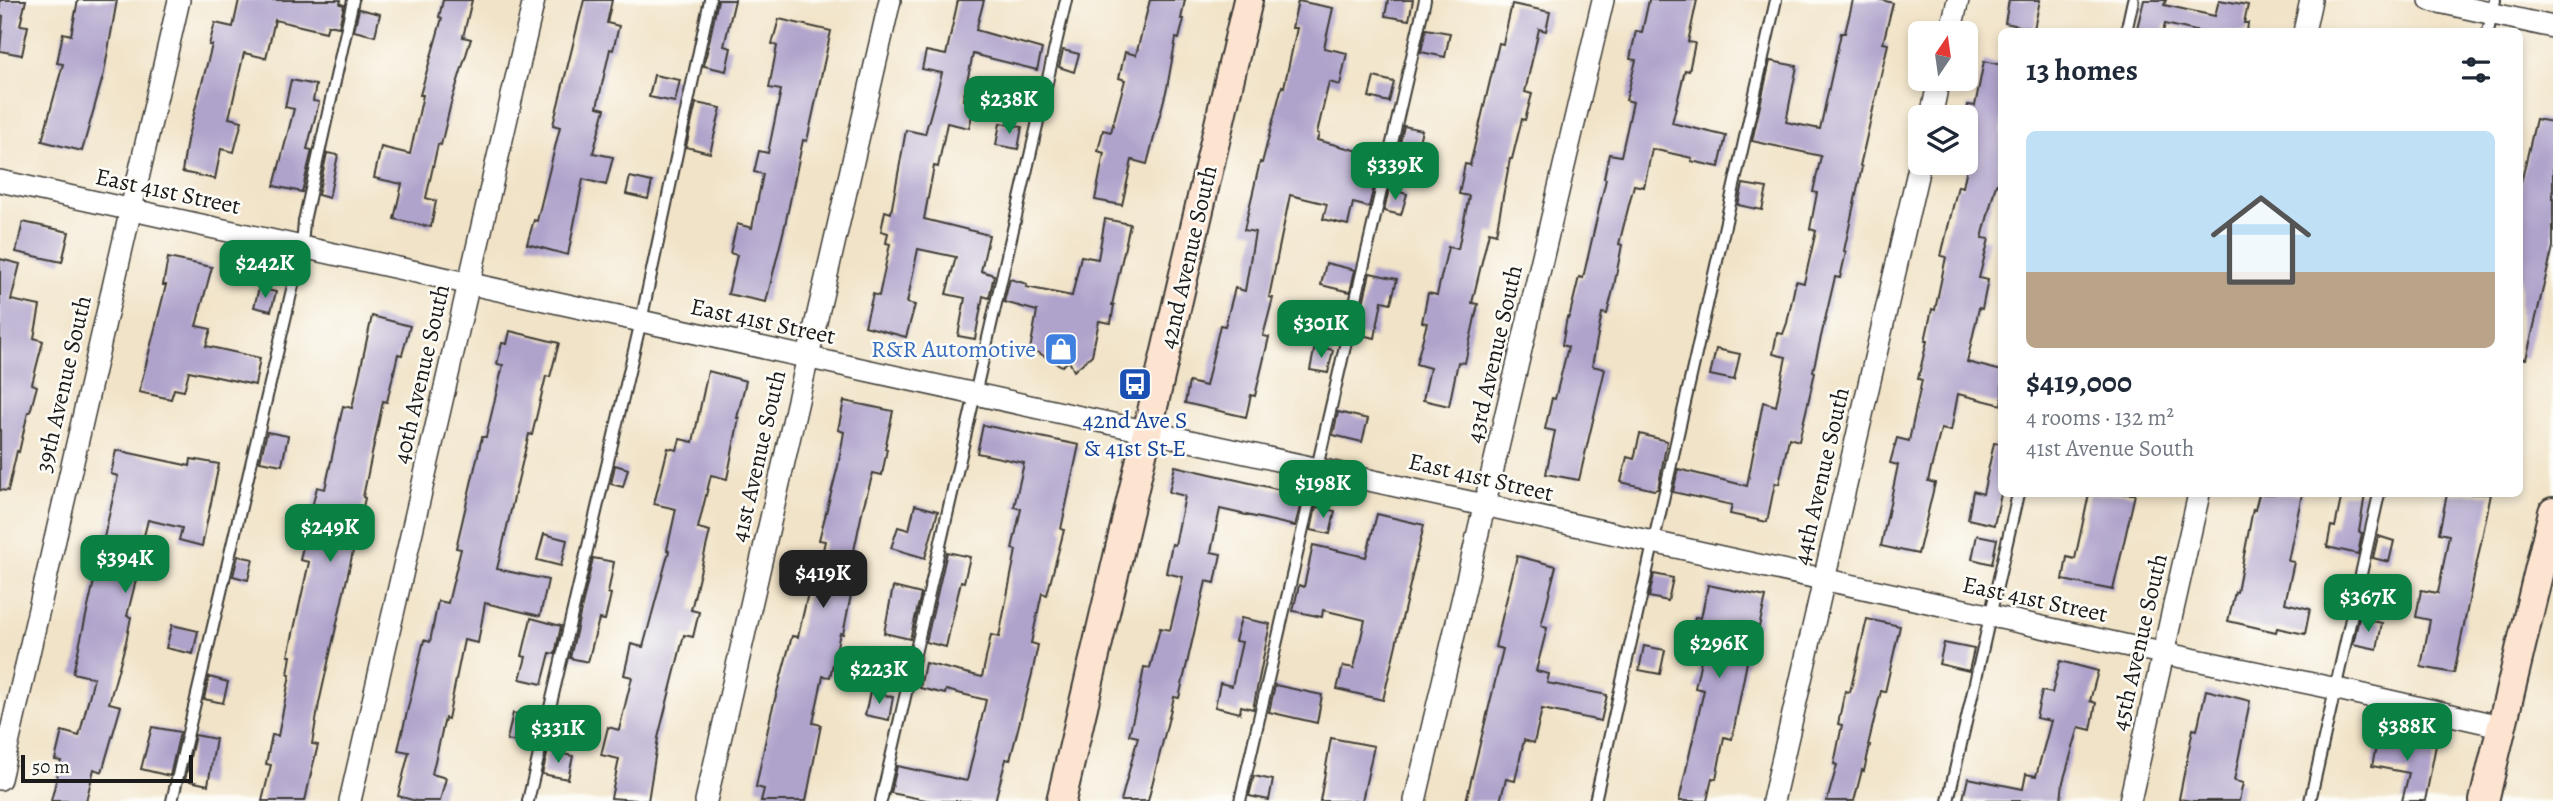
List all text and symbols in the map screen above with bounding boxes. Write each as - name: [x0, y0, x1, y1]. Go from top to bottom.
- north arrow: [1908, 21, 1978, 91]
- map controls: [1908, 21, 1978, 175]
- text: 13 homes: [2026, 50, 2138, 90]
- icon: filters: [2457, 51, 2495, 89]
- pin: $238K: [960, 76, 1058, 136]
- text: $238K: [980, 83, 1038, 114]
- button: layers: [1908, 105, 1978, 175]
- pin: $339K: [1346, 142, 1444, 202]
- text: $339K: [1367, 149, 1423, 180]
- street label: East 41st Street: [92, 160, 244, 222]
- street label: 42nd Avenue South: [1151, 162, 1225, 352]
- icon: home: [2198, 177, 2324, 303]
- pin: $242K: [216, 240, 314, 300]
- text: $242K: [236, 247, 294, 278]
- street label: 43rd Avenue South: [1458, 262, 1530, 446]
- street label: 40th Avenue South: [385, 281, 457, 467]
- street label: East 41st Street: [687, 290, 839, 352]
- street label: 39th Avenue South: [27, 292, 99, 476]
- pin: $301K: [1272, 300, 1370, 360]
- text: $301K: [1293, 307, 1349, 338]
- shop icon: R&R Automotive: [1042, 330, 1080, 368]
- place label: R&R Automotive: [871, 333, 1036, 365]
- text: $419,000: [2026, 362, 2132, 402]
- bus stop icon: 42nd Ave S & 41st St E: [1116, 365, 1154, 403]
- street label: 41st Avenue South: [723, 367, 793, 545]
- street label: 44th Avenue South: [1785, 384, 1857, 568]
- text: 4 rooms · 132 m²: [2026, 402, 2174, 433]
- place label: 42nd Ave S & 41st St E: [1082, 404, 1188, 464]
- text: 41st Avenue South: [2026, 433, 2194, 464]
- street label: East 41st Street: [1405, 445, 1557, 509]
- pin: $198K: [1274, 461, 1372, 520]
- text: $198K: [1295, 467, 1351, 498]
- pin: $249K: [281, 504, 379, 564]
- text: $249K: [301, 511, 359, 542]
- pin: $394K: [76, 536, 174, 595]
- text: $394K: [96, 542, 154, 573]
- pin: $419K: [774, 550, 872, 610]
- street label: 45th Avenue South: [2103, 550, 2175, 734]
- text: $419K: [795, 557, 851, 588]
- street label: East 41st Street: [1959, 568, 2111, 630]
- pin: $367K: [2319, 574, 2417, 634]
- text: $367K: [2340, 581, 2396, 612]
- pin: $296K: [1670, 620, 1768, 680]
- text: $296K: [1690, 627, 1748, 658]
- pin: $223K: [830, 646, 928, 706]
- text: $223K: [850, 653, 908, 684]
- pin: $388K: [2358, 704, 2456, 763]
- pin: $331K: [509, 706, 607, 765]
- text: $388K: [2378, 710, 2436, 741]
- text: $331K: [531, 712, 585, 743]
- scale bar: [21, 752, 192, 784]
- text: 50 m: [32, 754, 70, 780]

